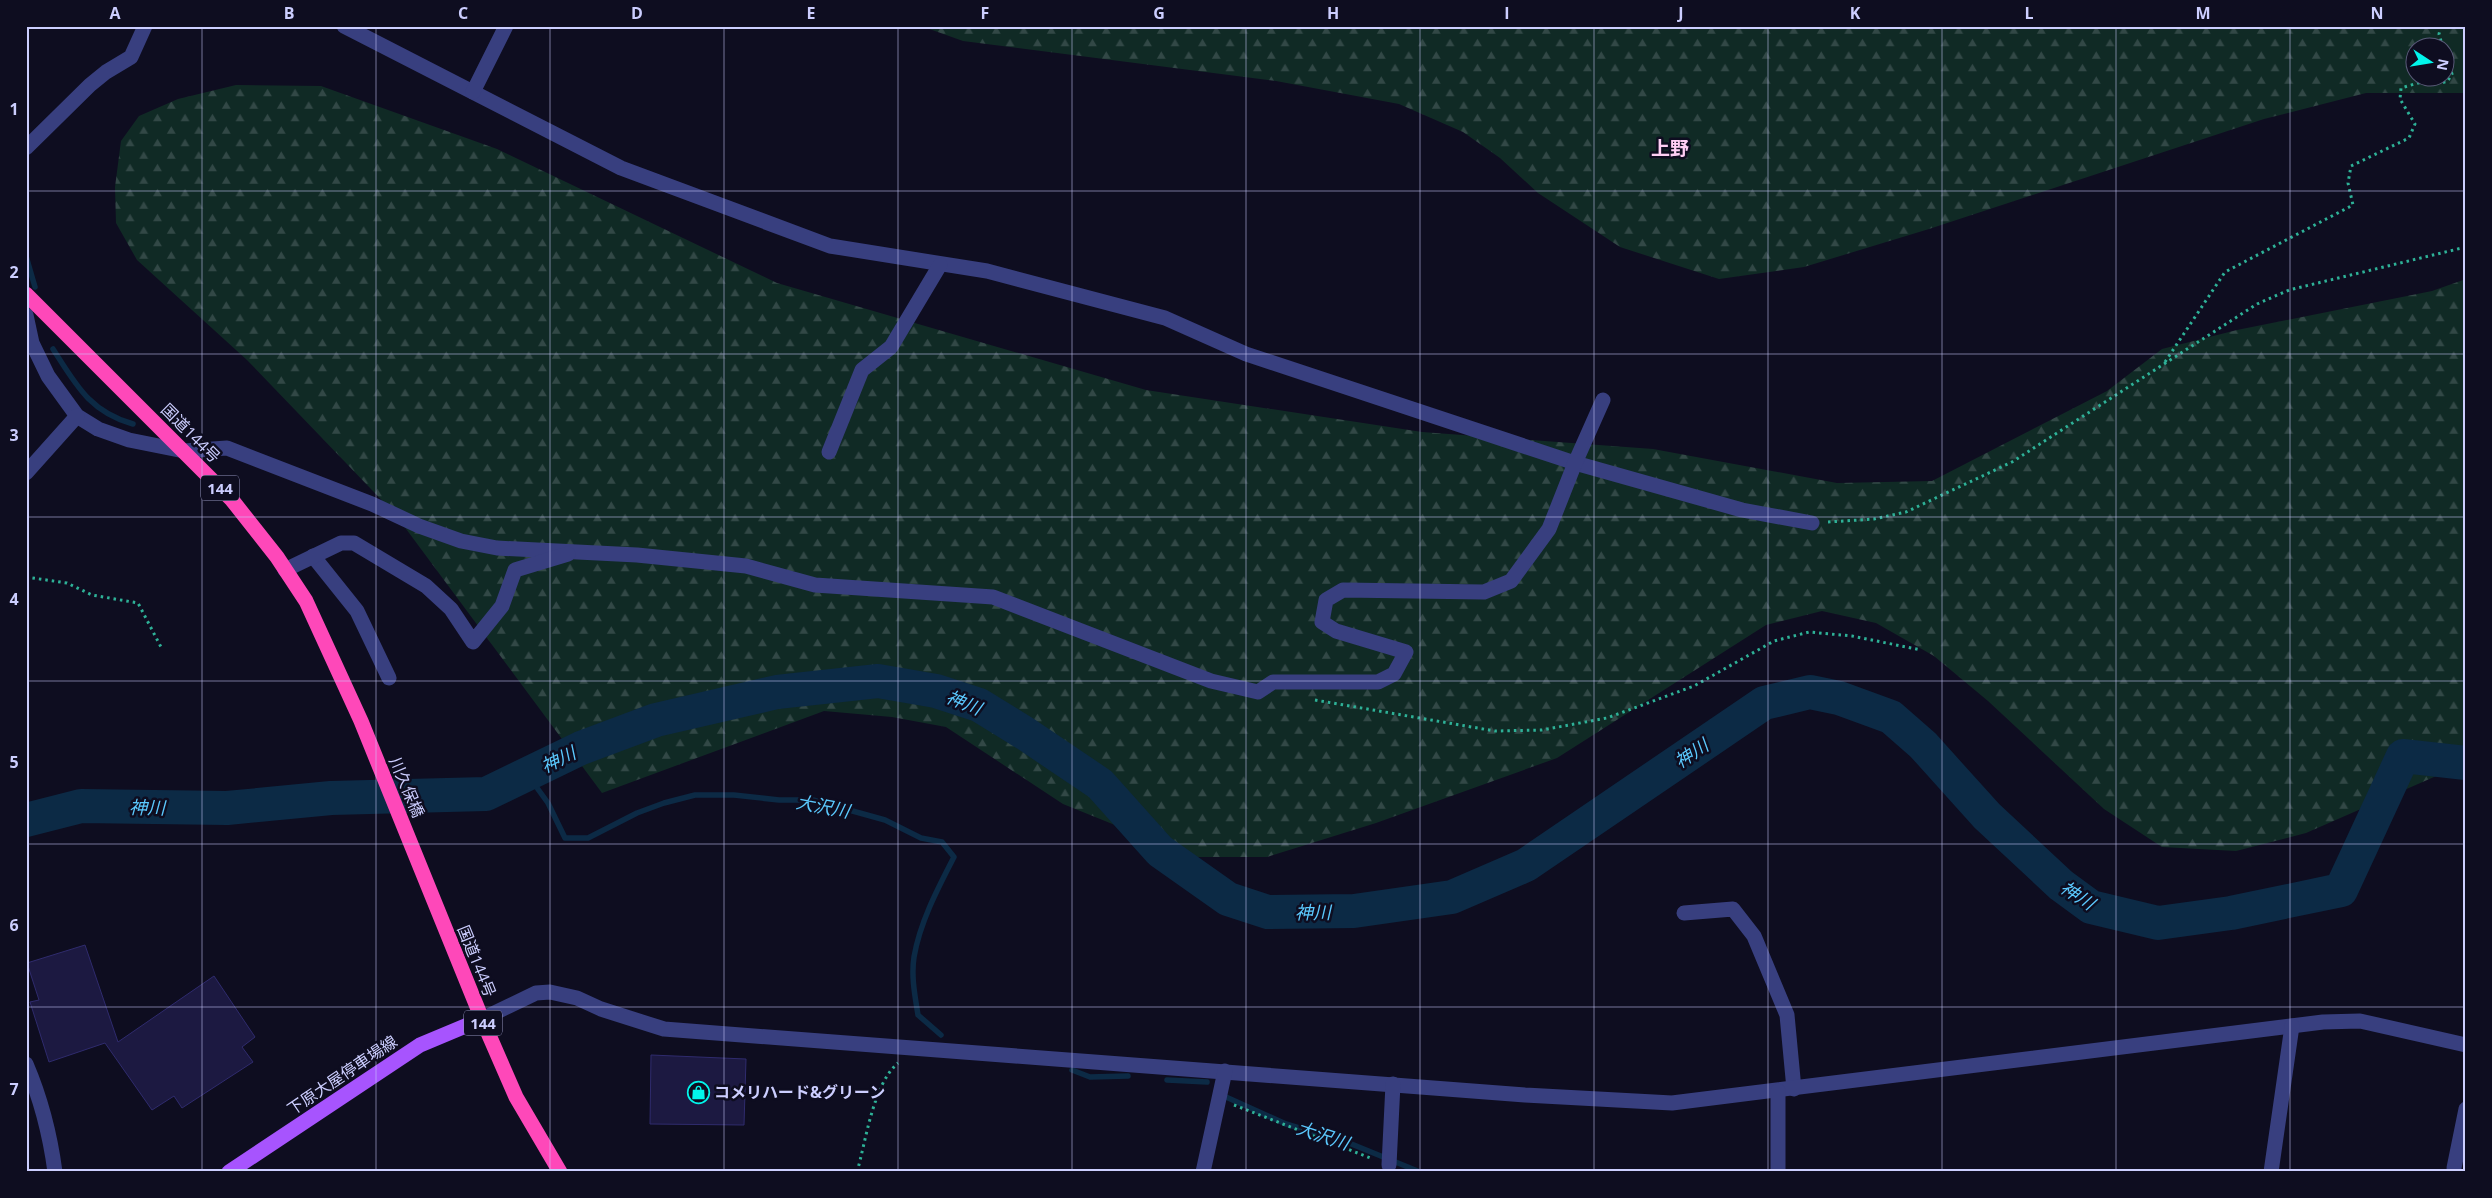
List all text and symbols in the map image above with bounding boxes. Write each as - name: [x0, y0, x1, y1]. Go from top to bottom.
- text: A: [109, 2, 121, 24]
- text: B: [284, 2, 294, 24]
- text: C: [458, 2, 468, 24]
- text: D: [631, 2, 643, 24]
- text: E: [807, 2, 816, 24]
- text: F: [981, 2, 989, 24]
- text: G: [1153, 2, 1165, 24]
- text: H: [1327, 2, 1339, 24]
- text: I: [1504, 2, 1510, 24]
- text: J: [1676, 2, 1684, 24]
- text: K: [1850, 2, 1861, 24]
- text: L: [2024, 2, 2034, 24]
- text: M: [2195, 2, 2211, 24]
- text: N: [2370, 2, 2384, 24]
- north arrow: [2404, 38, 2454, 88]
- text: N: [2433, 57, 2454, 72]
- text: 1: [9, 98, 19, 120]
- district label: 上野: [1651, 135, 1689, 161]
- text: 2: [9, 261, 19, 283]
- street label: 国道144号: [157, 399, 225, 467]
- text: 3: [9, 424, 19, 446]
- road number: 144: [201, 476, 239, 500]
- text: 4: [9, 588, 19, 610]
- water label: 神川: [943, 684, 987, 721]
- water label: 神川: [1669, 732, 1714, 773]
- water label: 神川: [537, 739, 581, 778]
- text: 5: [9, 751, 19, 773]
- street label: 川久保橋: [384, 753, 430, 821]
- water label: 大沢川: [794, 789, 854, 823]
- water label: 神川: [129, 795, 167, 819]
- water label: 神川: [2056, 875, 2101, 916]
- water label: 神川: [1295, 900, 1333, 924]
- text: 6: [9, 914, 19, 936]
- street label: 国道144号: [453, 922, 501, 1000]
- road number: 144: [464, 1010, 502, 1036]
- street label: 下原大屋停車場線: [283, 1030, 401, 1120]
- text: 7: [9, 1078, 19, 1100]
- shop icon: コメリハード&グリーン: [686, 1080, 710, 1104]
- place label: コメリハード&グリーン: [714, 1081, 885, 1103]
- water label: 大沢川: [1294, 1115, 1354, 1155]

